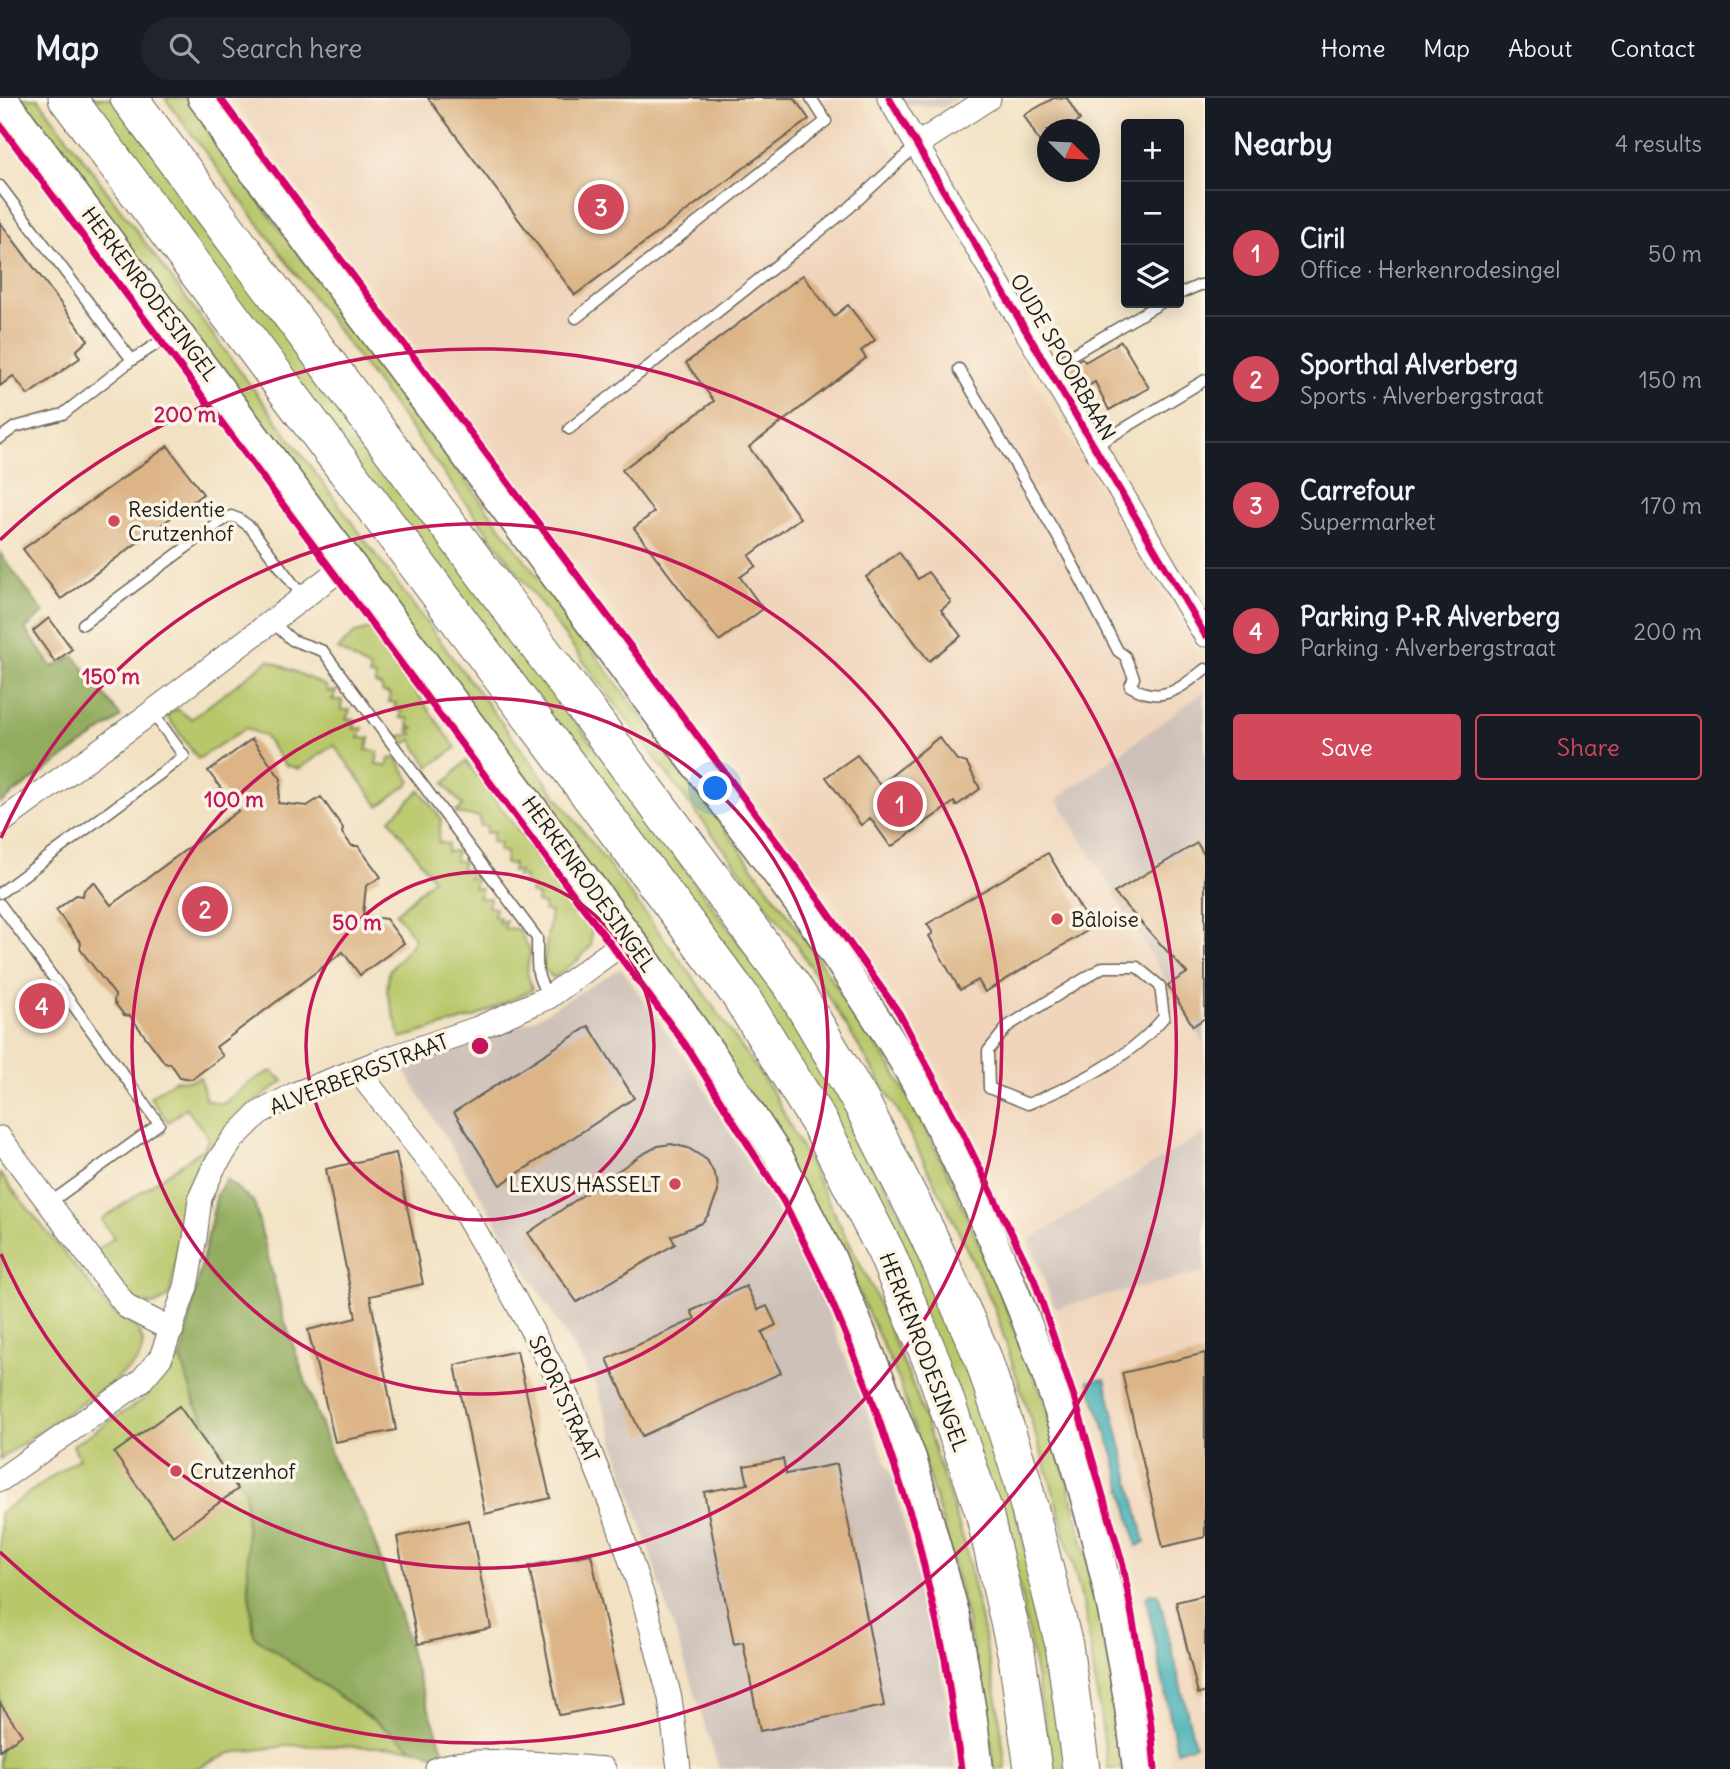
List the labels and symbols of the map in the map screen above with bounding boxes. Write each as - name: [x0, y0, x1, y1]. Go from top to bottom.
- north arrow: [1037, 119, 1100, 182]
- pin: 3: [578, 181, 624, 233]
- street label: HERKENRODESINGEL: [76, 201, 224, 387]
- street label: OUDE SPOORBAAN: [1004, 269, 1122, 445]
- text: 200 m: [154, 401, 217, 428]
- place label: Residentie Crutzenhof: [128, 496, 235, 547]
- marker: Residentie Crutzenhof: [106, 513, 122, 529]
- text: 150 m: [82, 663, 140, 690]
- your location: [698, 771, 732, 805]
- pin: 1: [877, 778, 923, 830]
- text: 100 m: [204, 786, 264, 813]
- street label: HERKENRODESINGEL: [516, 791, 662, 977]
- pin: 2: [182, 883, 228, 935]
- place label: Bâloise: [1071, 906, 1139, 933]
- text: 50 m: [332, 909, 382, 936]
- marker: Bâloise: [1049, 911, 1065, 927]
- pin: 4: [19, 980, 65, 1032]
- street label: ALVERBERGSTRAAT: [266, 1027, 452, 1121]
- centre of rings: [468, 1034, 492, 1058]
- place label: LEXUS HASSELT: [509, 1171, 661, 1198]
- marker: LEXUS HASSELT: [667, 1176, 683, 1192]
- street label: HERKENRODESINGEL: [874, 1248, 974, 1456]
- street label: SPORTSTRAAT: [523, 1331, 605, 1467]
- place label: Crutzenhof: [190, 1458, 297, 1485]
- marker: Crutzenhof: [168, 1463, 184, 1479]

